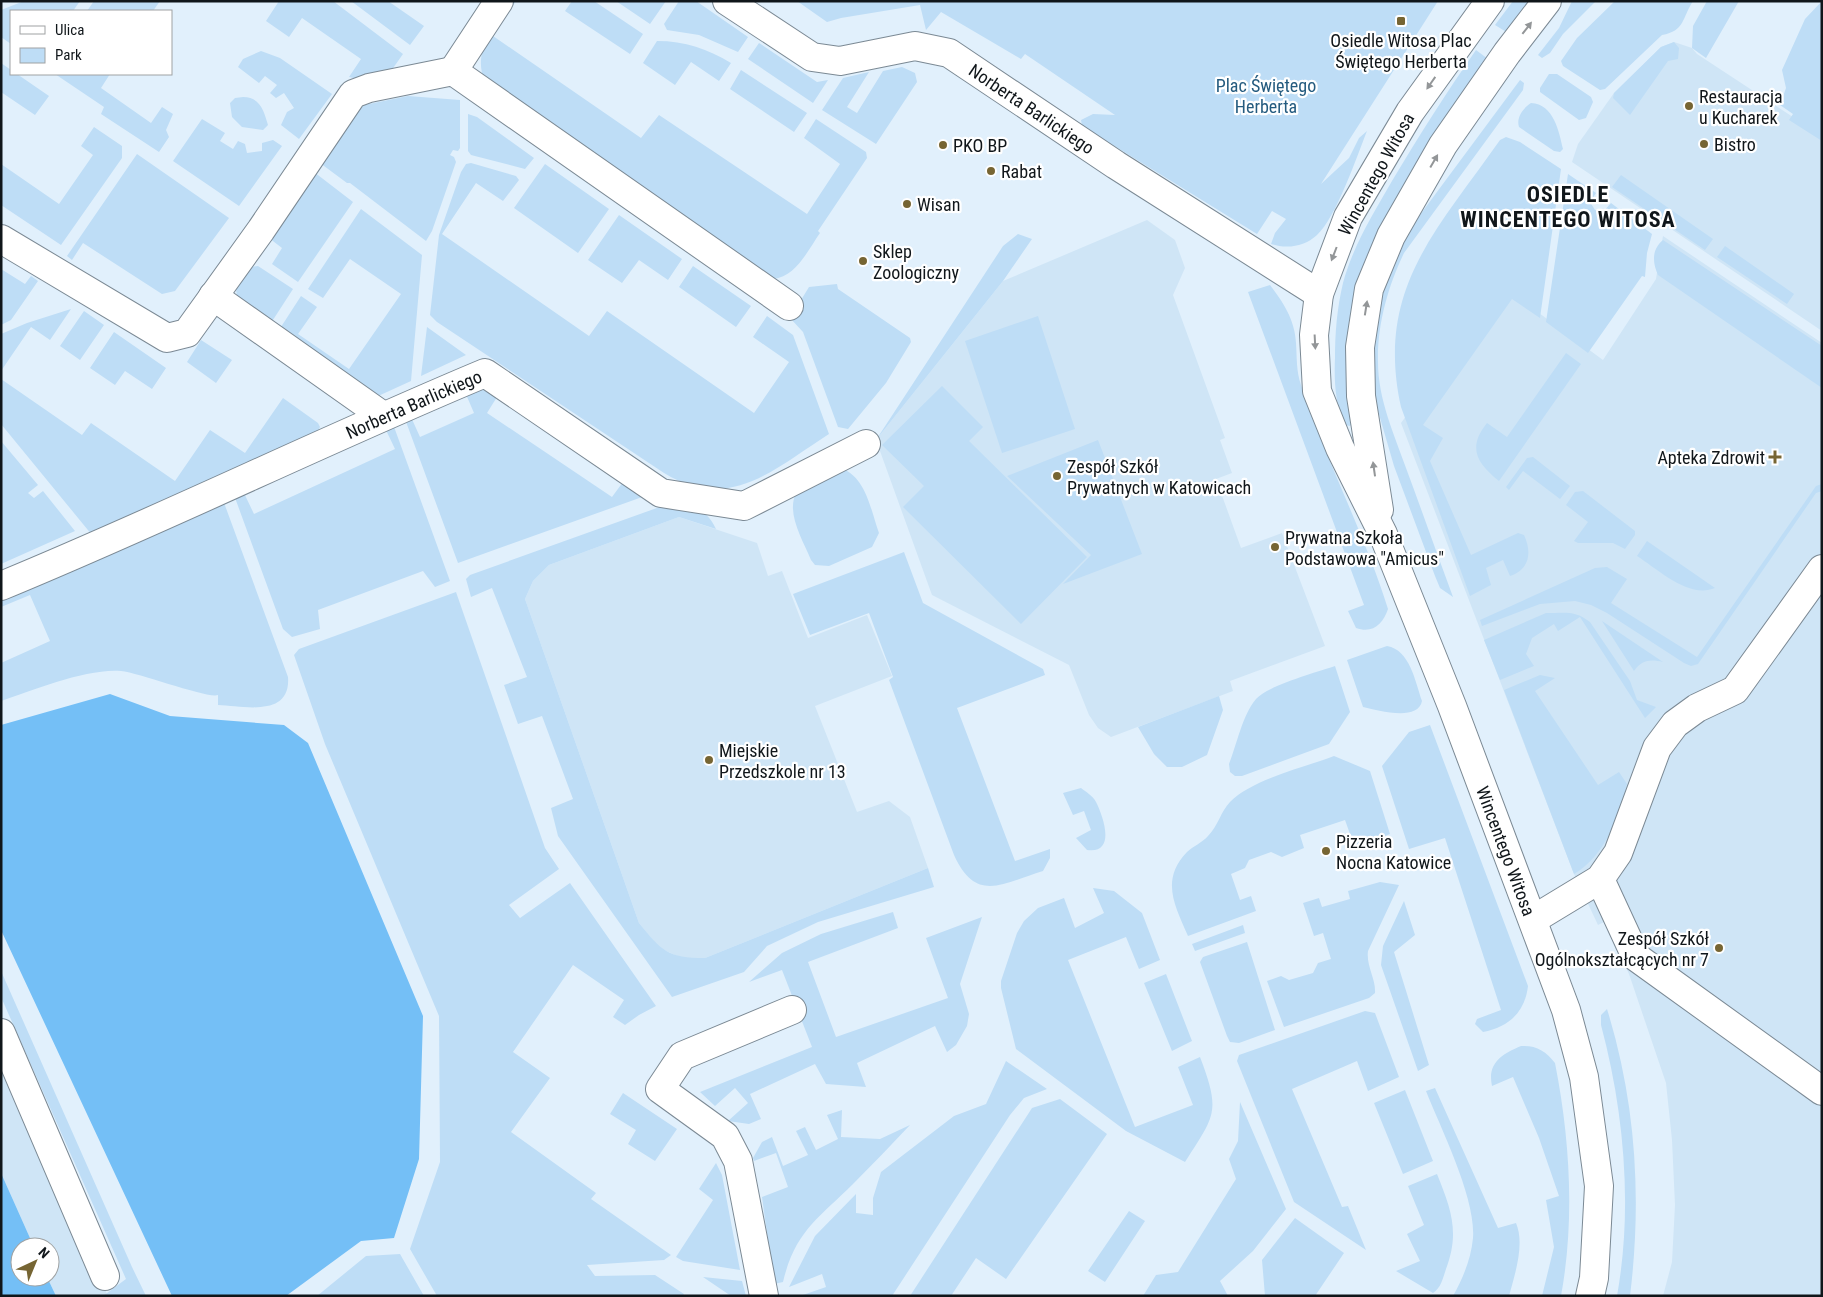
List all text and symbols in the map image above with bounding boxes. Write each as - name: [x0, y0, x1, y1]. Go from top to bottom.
- legend: [10, 10, 172, 75]
- marker: Osiedle Witosa Plac Świętego Herberta: [1395, 15, 1407, 27]
- text: Ulica: [55, 21, 84, 39]
- one-way arrow: [1521, 22, 1532, 35]
- place label: Osiedle Witosa Plac Świętego Herberta: [1330, 30, 1472, 72]
- text: Park: [55, 46, 82, 64]
- street label: Norberta Barlickiego: [965, 59, 1098, 158]
- park label: Plac Świętego Herberta: [1216, 75, 1316, 117]
- one-way arrow: [1426, 76, 1436, 90]
- place label: Restauracja u Kucharek: [1699, 86, 1783, 128]
- marker: Restauracja u Kucharek: [1683, 100, 1695, 112]
- street label: Wincentego Witosa: [1334, 109, 1418, 239]
- place label: Bistro: [1714, 134, 1756, 155]
- place label: PKO BP: [953, 135, 1007, 156]
- marker: Bistro: [1698, 138, 1710, 150]
- marker: PKO BP: [937, 139, 949, 151]
- one-way arrow: [1429, 154, 1438, 168]
- place label: Rabat: [1001, 161, 1042, 182]
- marker: Rabat: [985, 165, 997, 177]
- district label: OSIEDLE WINCENTEGO WITOSA: [1460, 182, 1676, 232]
- place label: Wisan: [917, 194, 960, 215]
- marker: Wisan: [901, 198, 913, 210]
- place label: Sklep Zoologiczny: [873, 241, 959, 283]
- one-way arrow: [1330, 247, 1338, 262]
- marker: Sklep Zoologiczny: [857, 255, 869, 267]
- one-way arrow: [1362, 299, 1370, 315]
- one-way arrow: [1311, 335, 1319, 351]
- street label: Norberta Barlickiego: [342, 365, 485, 443]
- place label: Apteka Zdrowit: [1657, 447, 1765, 468]
- marker: Apteka Zdrowit: [1769, 451, 1781, 463]
- place label: Zespół Szkół Prywatnych w Katowicach: [1067, 456, 1251, 498]
- one-way arrow: [1370, 460, 1378, 476]
- marker: Zespół Szkół Prywatnych w Katowicach: [1051, 470, 1063, 482]
- place label: Prywatna Szkoła Podstawowa "Amicus": [1285, 527, 1444, 569]
- marker: Prywatna Szkoła Podstawowa "Amicus": [1269, 541, 1281, 553]
- place label: Miejskie Przedszkole nr 13: [719, 740, 846, 782]
- marker: Miejskie Przedszkole nr 13: [703, 754, 715, 766]
- street label: Wincentego Witosa: [1472, 783, 1540, 919]
- place label: Pizzeria Nocna Katowice: [1336, 831, 1451, 873]
- marker: Pizzeria Nocna Katowice: [1320, 845, 1332, 857]
- place label: Zespół Szkół Ogólnokształcących nr 7: [1535, 928, 1709, 970]
- marker: Zespół Szkół Ogólnokształcących nr 7: [1713, 942, 1725, 954]
- north arrow: [10, 1237, 60, 1287]
- text: N: [35, 1244, 53, 1261]

